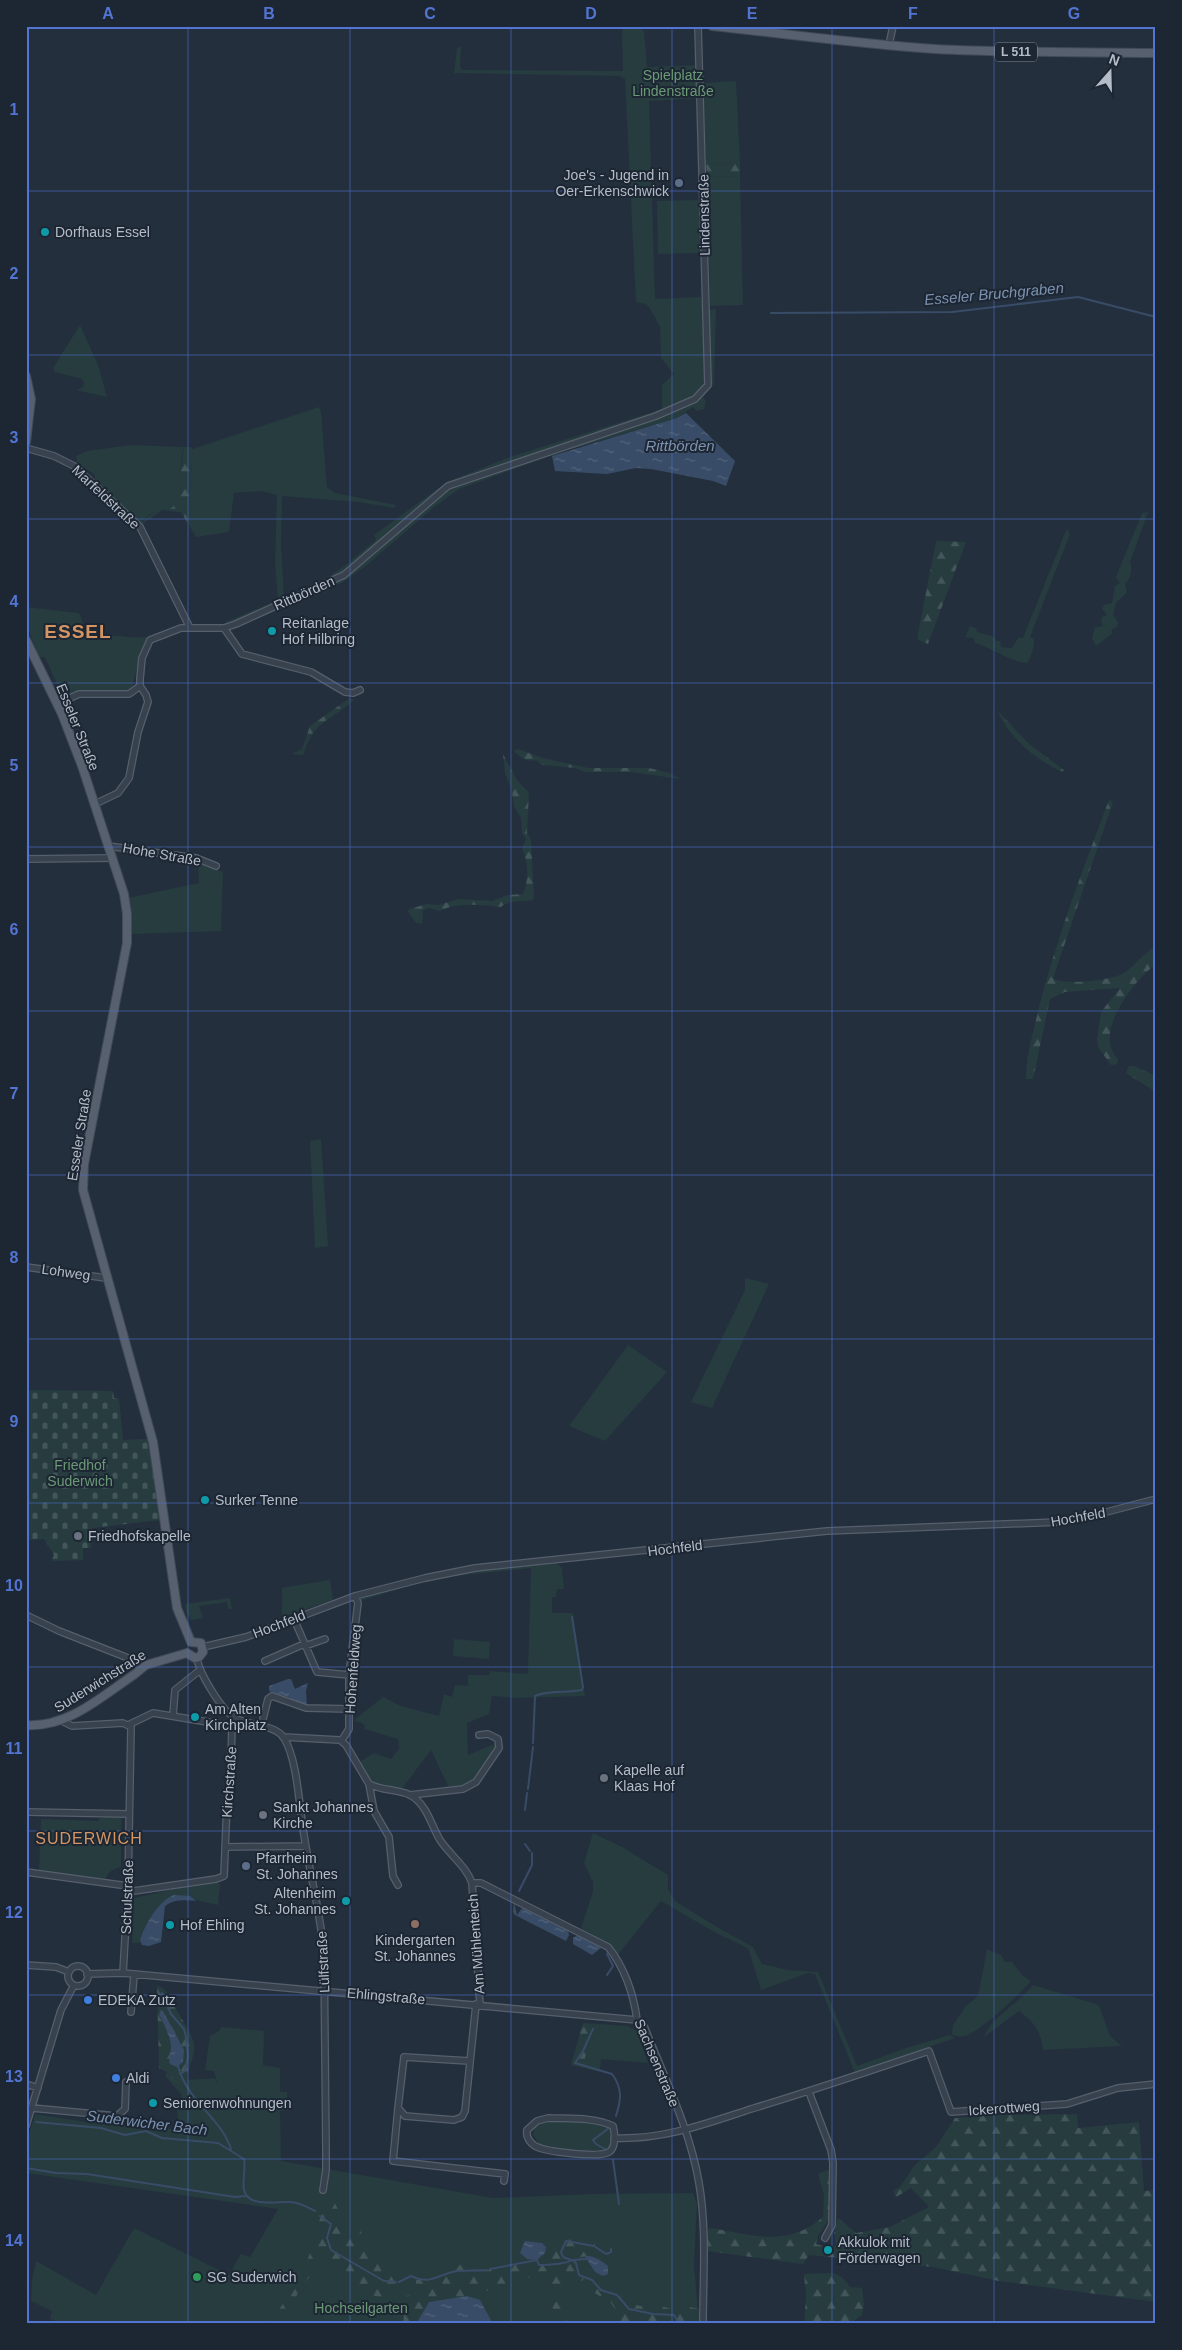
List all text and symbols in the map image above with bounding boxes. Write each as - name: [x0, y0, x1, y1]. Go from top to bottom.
- text: A: [102, 5, 114, 22]
- text: B: [263, 5, 275, 22]
- text: C: [424, 5, 436, 22]
- text: D: [585, 5, 597, 22]
- text: E: [747, 5, 758, 22]
- text: F: [908, 5, 918, 22]
- text: G: [1068, 5, 1080, 22]
- road number: L 511: [995, 42, 1037, 62]
- north arrow: [1084, 48, 1134, 98]
- text: N: [1107, 51, 1122, 69]
- park label: Spielplatz Lindenstraße: [632, 67, 714, 99]
- text: 1: [10, 101, 19, 118]
- place label: Joe's - Jugend in Oer-Erkenschwick: [555, 167, 670, 199]
- street label: Lindenstraße: [695, 174, 713, 256]
- marker: Joe's - Jugend in Oer-Erkenschwick: [673, 177, 685, 189]
- place label: Dorfhaus Essel: [55, 224, 150, 240]
- marker: Dorfhaus Essel: [39, 226, 51, 238]
- text: 2: [10, 265, 19, 282]
- water label: Esseler Bruchgraben: [923, 279, 1064, 308]
- text: 3: [10, 429, 19, 446]
- water label: Rittbörden: [645, 437, 715, 454]
- street label: Marfeldstraße: [69, 462, 143, 532]
- street label: Rittbörden: [271, 573, 337, 613]
- text: 4: [10, 593, 19, 610]
- place label: Reitanlage Hof Hilbring: [282, 615, 355, 647]
- district label: ESSEL: [44, 621, 112, 642]
- marker: Reitanlage Hof Hilbring: [266, 625, 278, 637]
- street label: Esseler Straße: [53, 681, 103, 773]
- text: 5: [10, 757, 19, 774]
- street label: Hohe Straße: [122, 839, 203, 869]
- text: 6: [10, 921, 19, 938]
- text: 7: [10, 1085, 19, 1102]
- street label: Esseler Straße: [64, 1088, 94, 1182]
- text: 8: [10, 1249, 19, 1266]
- street label: Lohweg: [41, 1261, 91, 1283]
- text: 9: [10, 1413, 19, 1430]
- park label: Friedhof Suderwich: [47, 1457, 113, 1489]
- place label: Surker Tenne: [215, 1492, 298, 1508]
- marker: Surker Tenne: [199, 1494, 211, 1506]
- street label: Hochfeld: [1049, 1504, 1107, 1530]
- place label: Friedhofskapelle: [88, 1528, 191, 1544]
- marker: Friedhofskapelle: [72, 1530, 84, 1542]
- street label: Hochfeld: [647, 1537, 703, 1559]
- text: 10: [5, 1577, 23, 1594]
- street label: Hochfeld: [250, 1607, 308, 1641]
- street label: Hohenfeldweg: [342, 1624, 364, 1714]
- street label: Suderwichstraße: [51, 1646, 149, 1716]
- place label: Am Alten Kirchplatz: [205, 1701, 266, 1733]
- marker: Am Alten Kirchplatz: [189, 1711, 201, 1723]
- text: 11: [6, 1740, 23, 1757]
- street label: Kirchstraße: [219, 1746, 239, 1818]
- place label: Kapelle auf Klaas Hof: [614, 1762, 684, 1794]
- marker: Kapelle auf Klaas Hof: [598, 1772, 610, 1784]
- place label: Sankt Johannes Kirche: [273, 1799, 373, 1831]
- marker: Sankt Johannes Kirche: [257, 1809, 269, 1821]
- district label: SUDERWICH: [35, 1830, 143, 1847]
- place label: Pfarrheim St. Johannes: [256, 1850, 338, 1882]
- street label: Schulstraße: [118, 1859, 136, 1935]
- marker: Pfarrheim St. Johannes: [240, 1860, 252, 1872]
- place label: Altenheim St. Johannes: [254, 1885, 336, 1917]
- street label: Am Mühlenteich: [465, 1893, 487, 1995]
- marker: Altenheim St. Johannes: [340, 1895, 352, 1907]
- text: 12: [5, 1904, 23, 1921]
- place label: Hof Ehling: [180, 1917, 245, 1933]
- marker: Kindergarten St. Johannes: [409, 1918, 421, 1930]
- marker: Hof Ehling: [164, 1919, 176, 1931]
- street label: Lülfstraße: [313, 1930, 333, 1994]
- place label: Kindergarten St. Johannes: [374, 1932, 456, 1964]
- street label: Ehlingstraße: [346, 1985, 426, 2007]
- place label: EDEKA Zutz: [98, 1992, 176, 2008]
- marker: EDEKA Zutz: [82, 1994, 94, 2006]
- street label: Sachsenstraße: [631, 2017, 683, 2110]
- text: 13: [5, 2068, 23, 2085]
- place label: Aldi: [126, 2070, 149, 2086]
- marker: Aldi: [110, 2072, 122, 2084]
- place label: Seniorenwohnungen: [163, 2095, 291, 2111]
- marker: Seniorenwohnungen: [147, 2097, 159, 2109]
- street label: Ickerottweg: [968, 2098, 1040, 2118]
- water label: Suderwicher Bach: [86, 2107, 209, 2138]
- text: 14: [5, 2232, 23, 2249]
- place label: Akkulok mit Förderwagen: [838, 2234, 921, 2266]
- marker: Akkulok mit Förderwagen: [822, 2244, 834, 2256]
- place label: SG Suderwich: [207, 2269, 296, 2285]
- marker: SG Suderwich: [191, 2271, 203, 2283]
- park label: Hochseilgarten: [314, 2300, 408, 2316]

